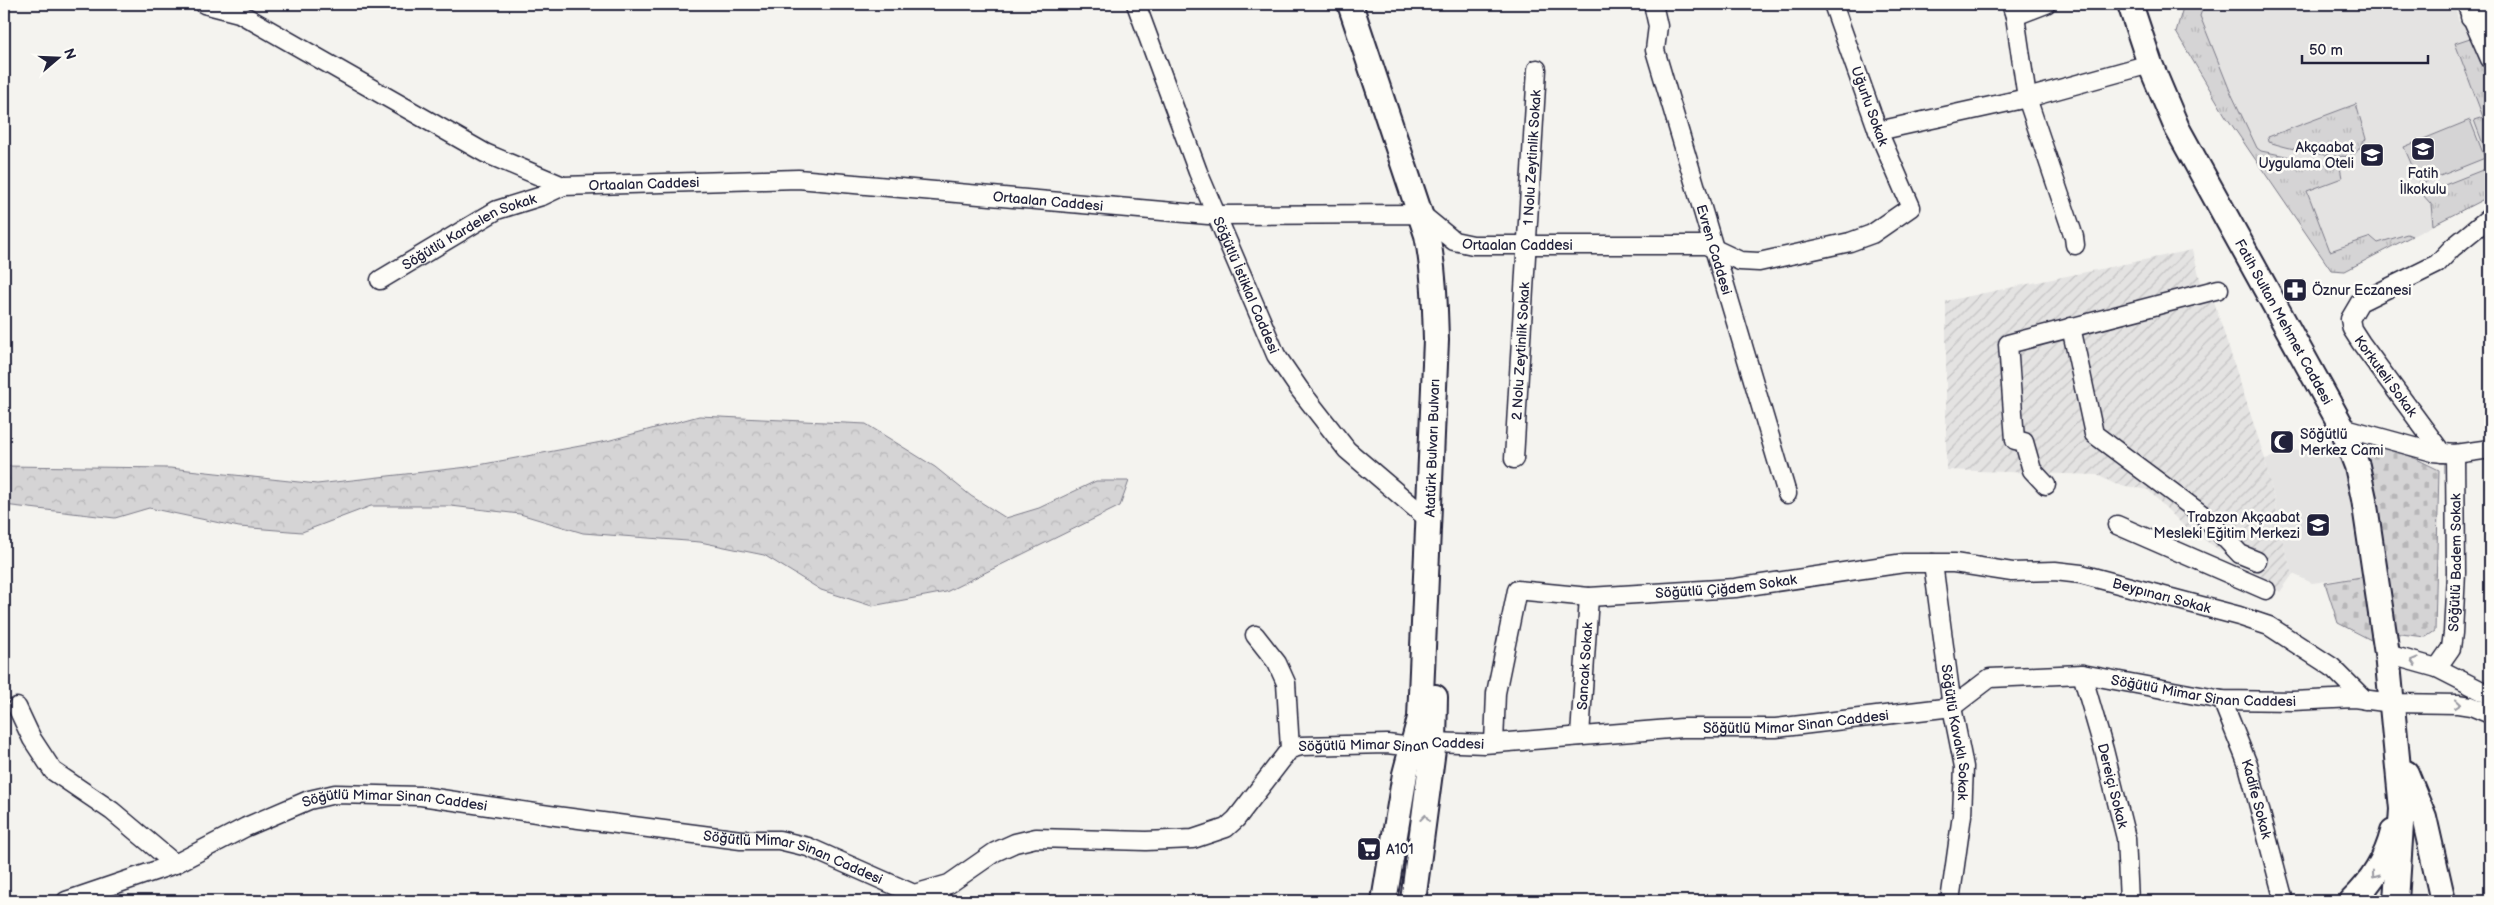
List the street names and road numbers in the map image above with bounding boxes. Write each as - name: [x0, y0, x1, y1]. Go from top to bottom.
- street label: Uğurlu Sokak: [1847, 64, 1892, 148]
- street label: 1 Nolu Zeytinlik Sokak: [1520, 89, 1545, 226]
- street label: Ortaalan Caddesi: [588, 174, 700, 194]
- street label: Ortaalan Caddesi: [992, 188, 1104, 215]
- street label: Söğütlü Kardelen Sokak: [399, 190, 539, 274]
- street label: Evren Caddesi: [1692, 203, 1735, 297]
- street label: Söğütlü İstiklal Caddesi: [1209, 214, 1282, 356]
- street label: Ortaalan Caddesi: [1460, 235, 1573, 254]
- street label: Fatih Sultan Mehmet Caddesi: [2231, 236, 2336, 408]
- street label: 2 Nolu Zeytinlik Sokak: [1508, 281, 1533, 421]
- street label: Korkuteli Sokak: [2350, 332, 2421, 420]
- street label: Atatürk Bulvarı Bulvarı: [1422, 378, 1443, 518]
- street label: Söğütlü Badem Sokak: [2445, 493, 2465, 632]
- street label: Söğütlü Çiğdem Sokak: [1655, 571, 1798, 602]
- street label: Beypınarı Sokak: [2111, 575, 2213, 617]
- street label: Sancak Sokak: [1574, 622, 1596, 711]
- street label: Söğütlü Kavaklı Sokak: [1937, 663, 1973, 801]
- street label: Söğütlü Mimar Sinan Caddesi: [2110, 672, 2296, 710]
- street label: Söğütlü Mimar Sinan Caddesi: [1703, 707, 1890, 737]
- street label: Söğütlü Mimar Sinan Caddesi: [1298, 734, 1485, 756]
- street label: Dereiçi Sokak: [2094, 742, 2131, 830]
- street label: Kadife Sokak: [2237, 757, 2275, 841]
- street label: Söğütlü Mimar Sinan Caddesi: [299, 786, 488, 815]
- street label: Söğütlü Mimar Sinan Caddesi: [702, 827, 885, 888]

